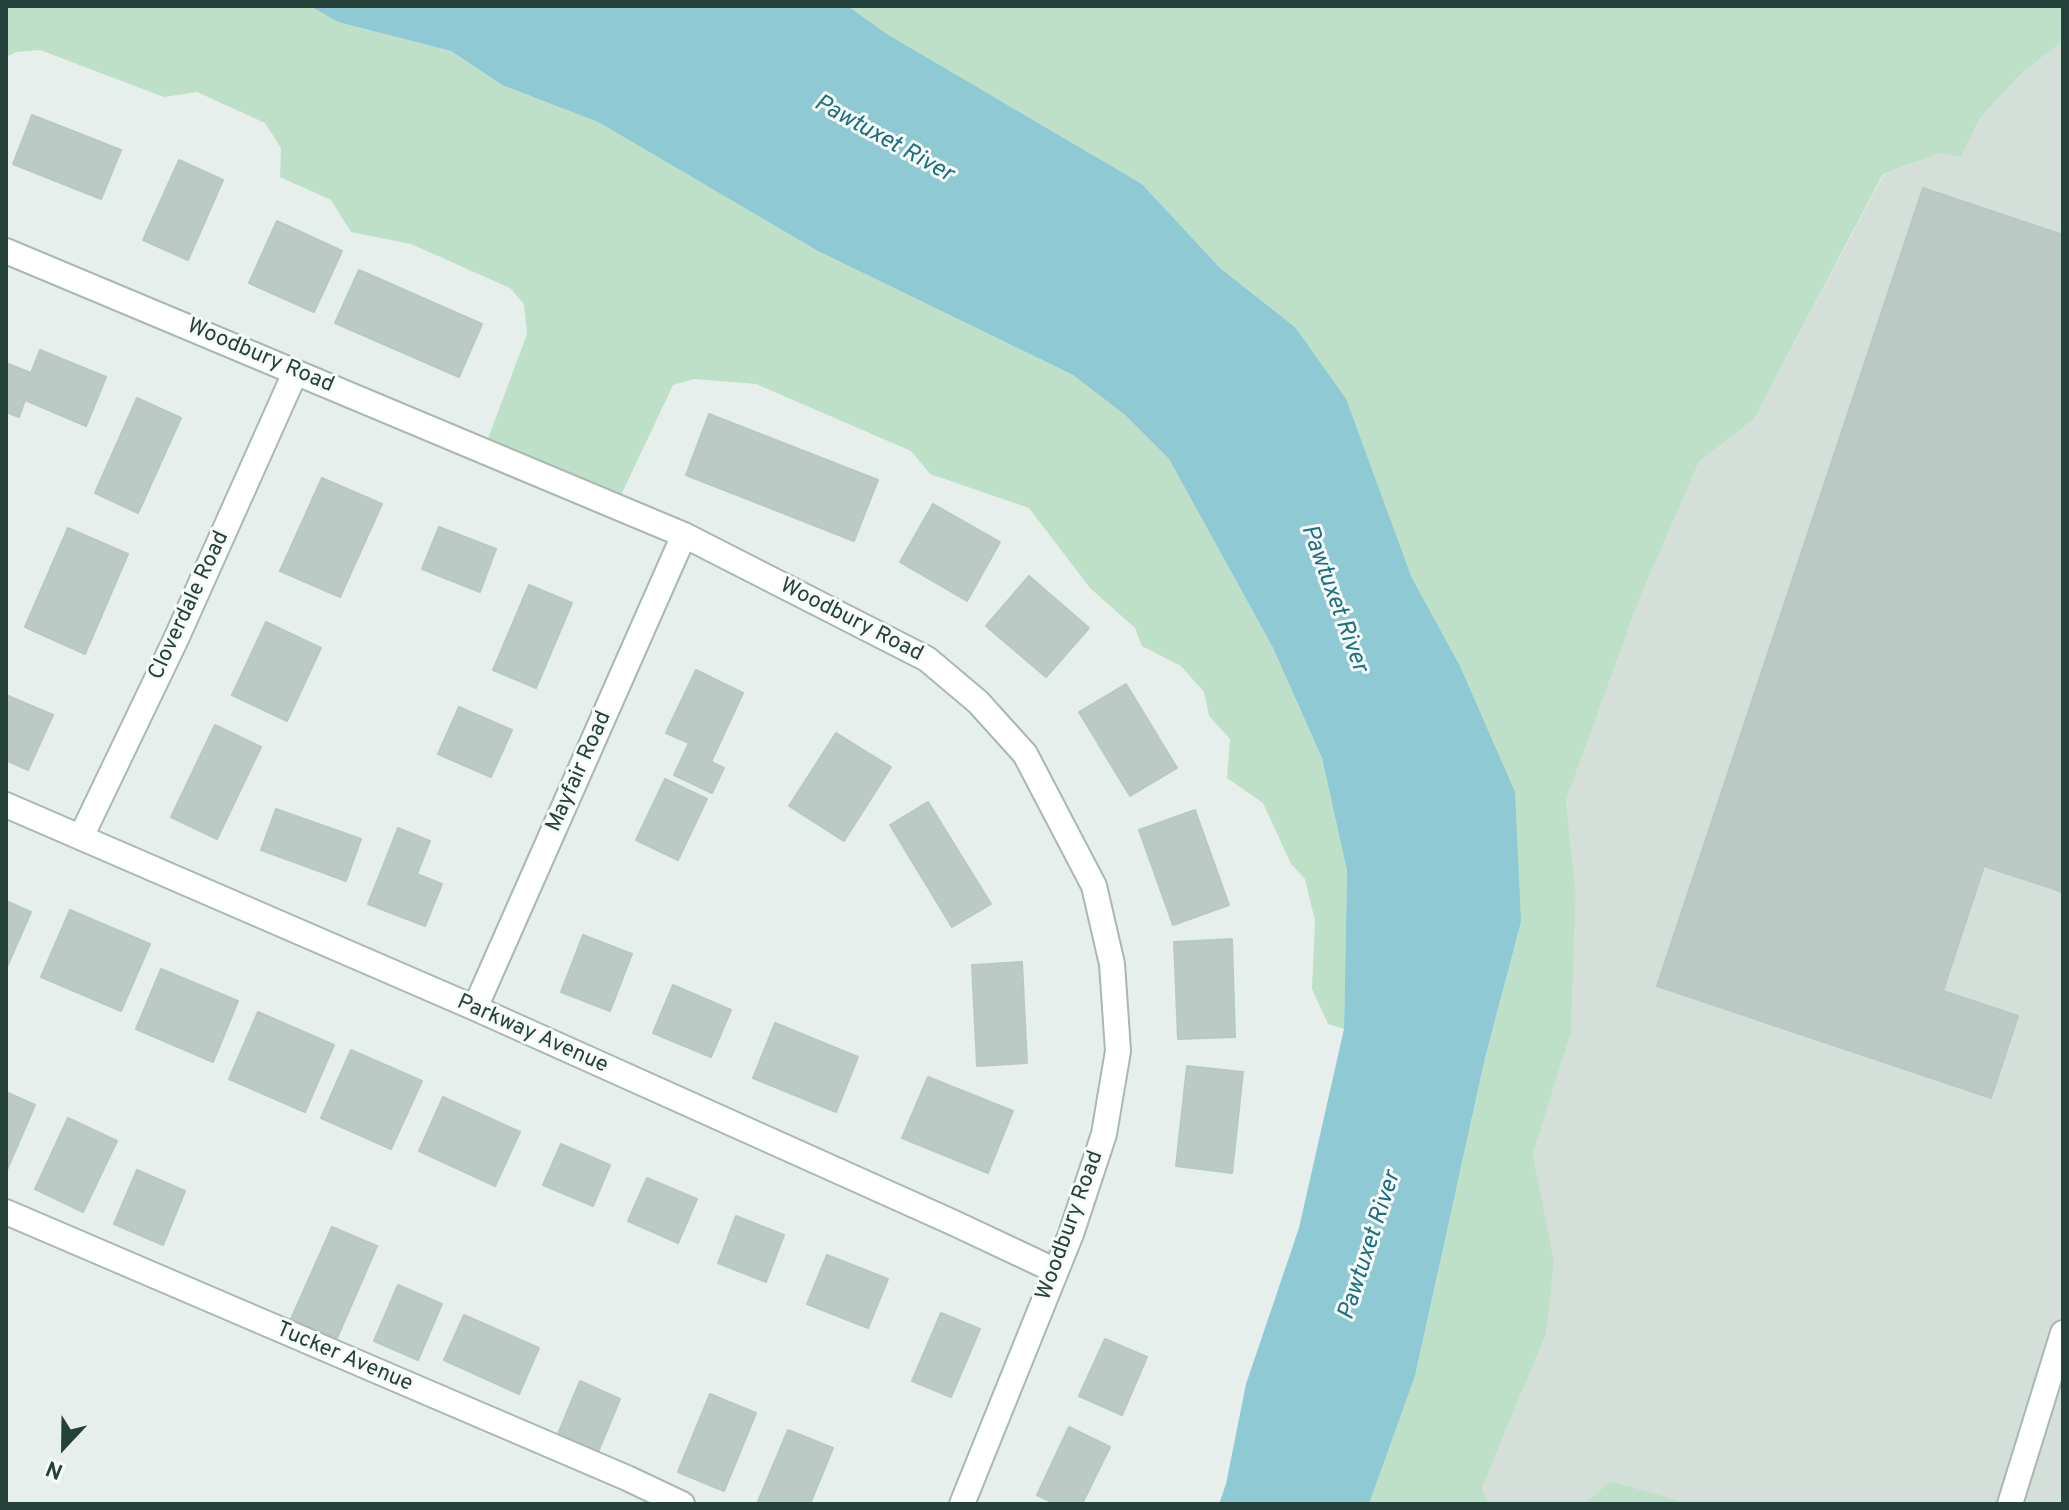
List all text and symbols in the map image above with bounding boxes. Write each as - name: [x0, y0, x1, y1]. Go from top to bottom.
- water label: Pawtuxet River: [808, 90, 958, 190]
- street label: Woodbury Road: [183, 314, 337, 400]
- water label: Pawtuxet River: [1293, 521, 1373, 677]
- street label: Cloverdale Road: [144, 527, 236, 685]
- street label: Woodbury Road: [775, 574, 927, 668]
- street label: Mayfair Road: [542, 708, 618, 836]
- street label: Parkway Avenue: [452, 990, 612, 1080]
- street label: Woodbury Road: [1032, 1148, 1110, 1304]
- water label: Pawtuxet River: [1333, 1168, 1409, 1324]
- street label: Tucker Avenue: [272, 1317, 416, 1399]
- north arrow: [24, 1406, 104, 1486]
- text: N: [42, 1453, 67, 1484]

